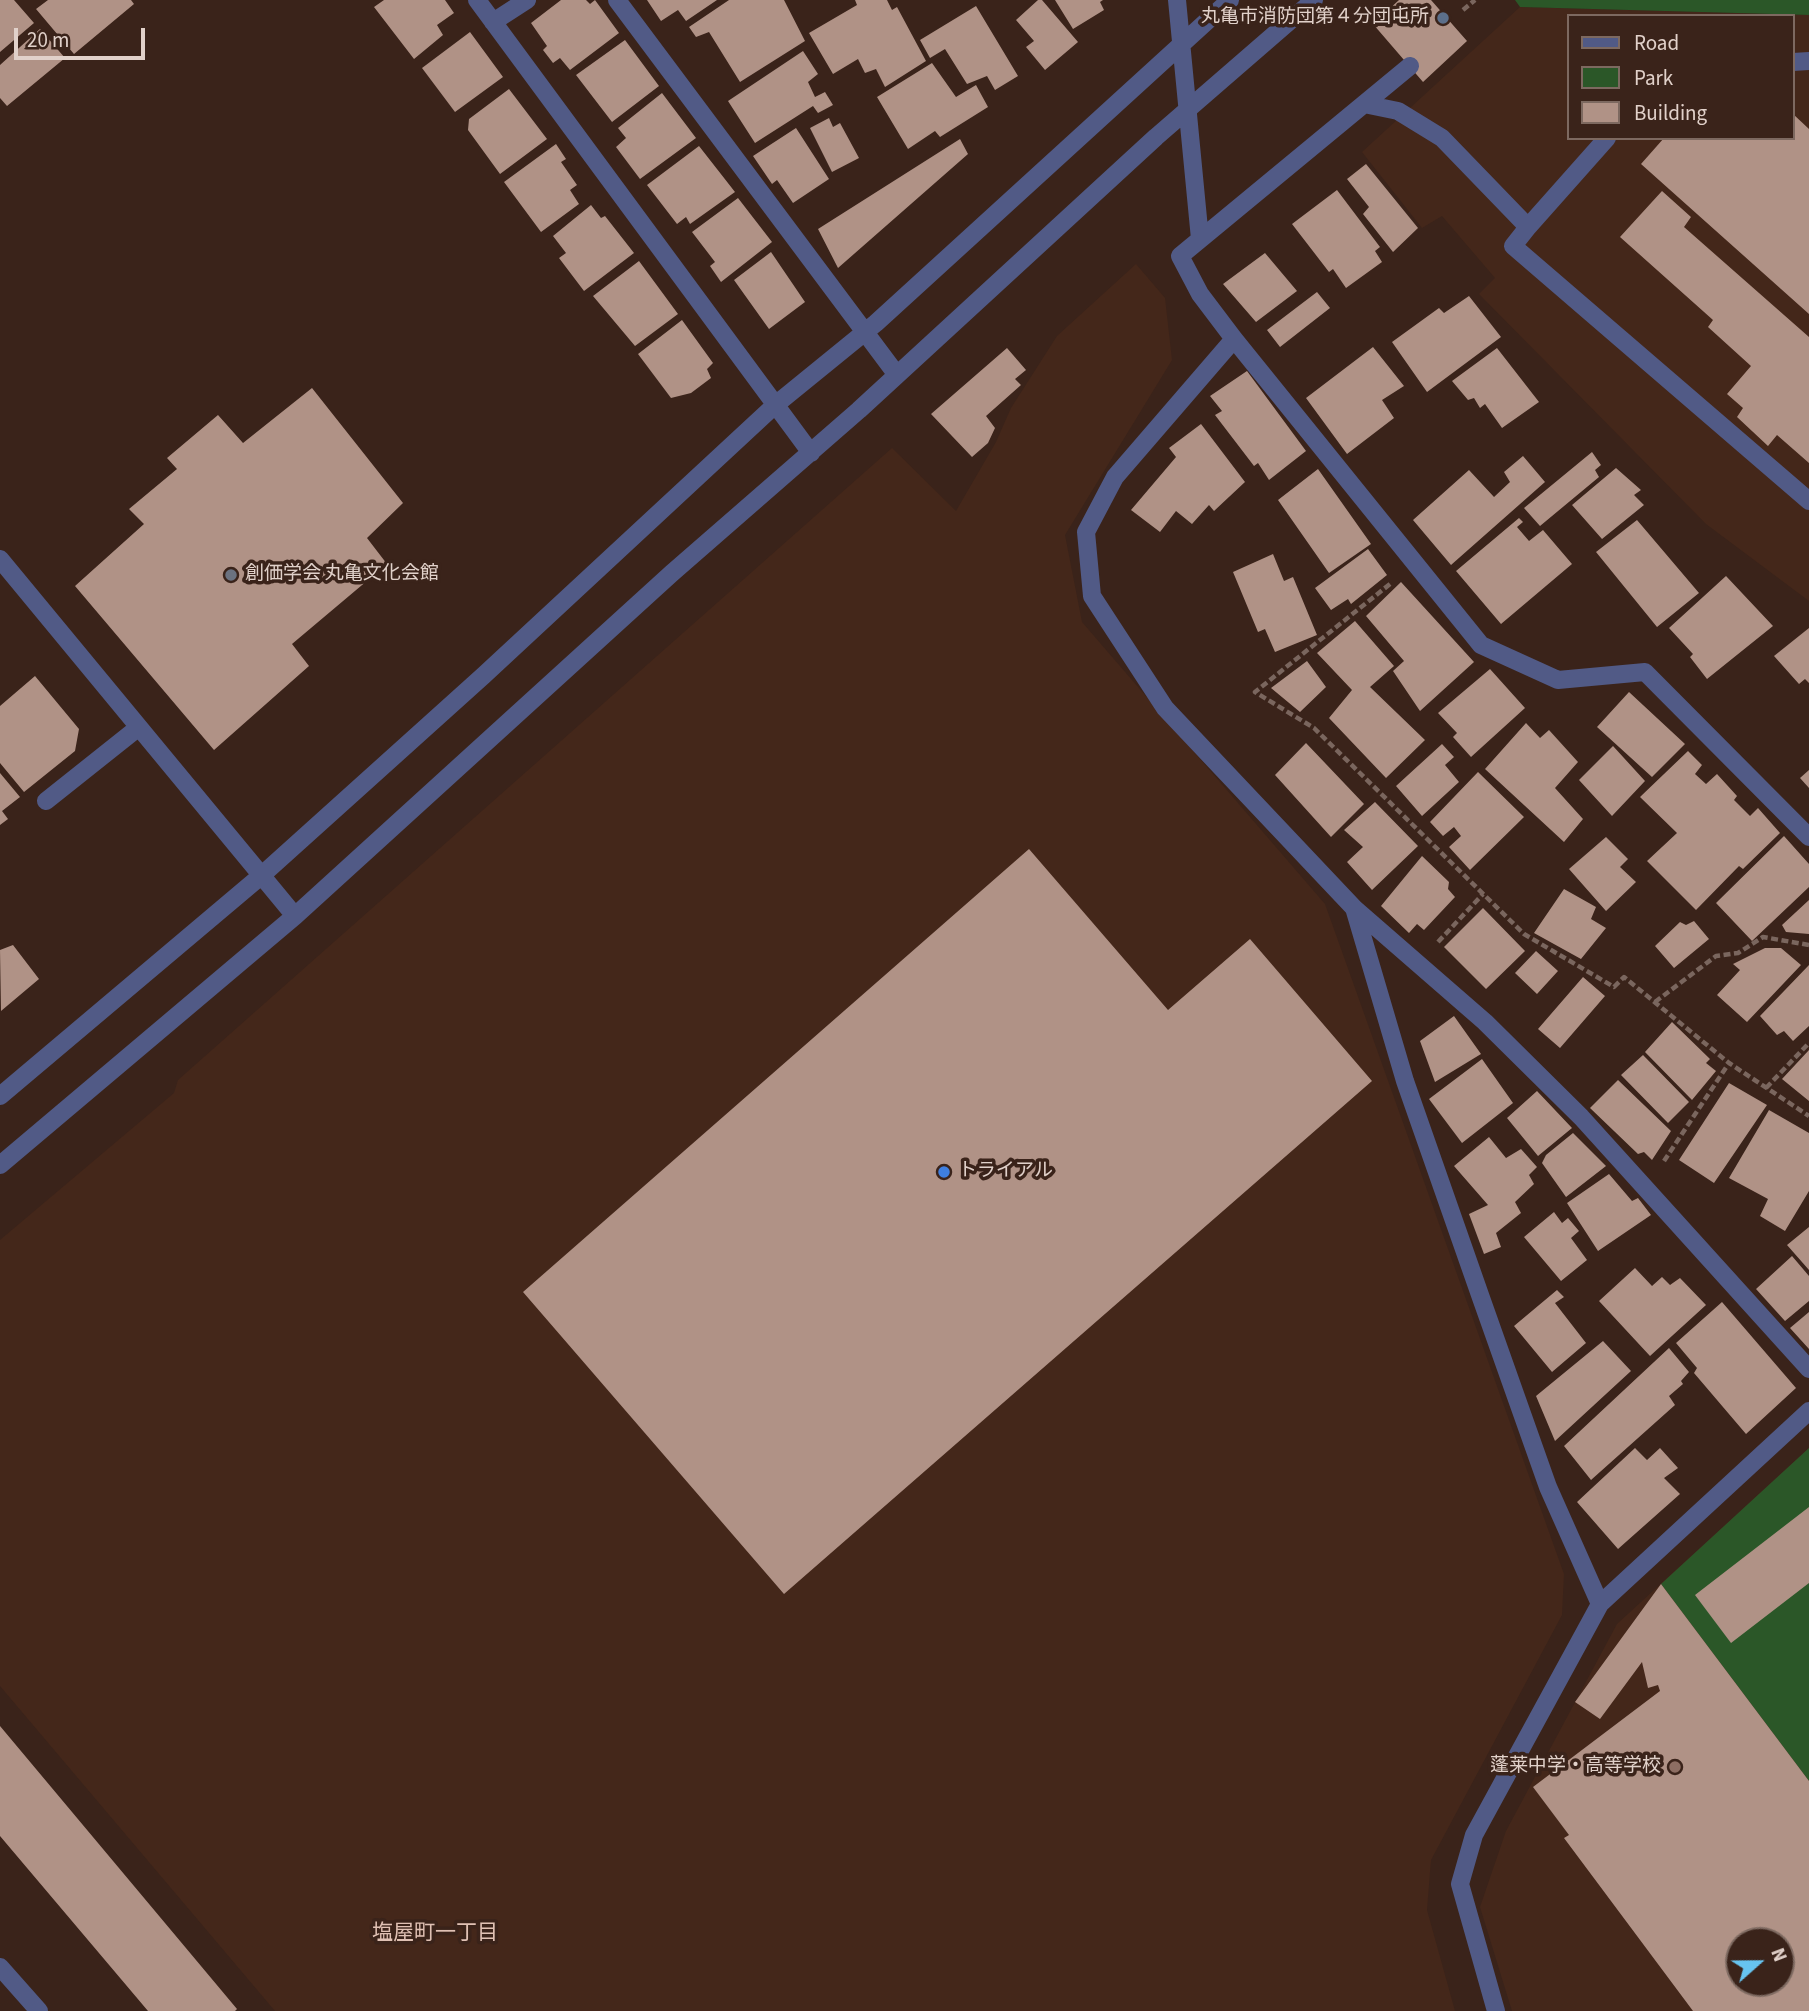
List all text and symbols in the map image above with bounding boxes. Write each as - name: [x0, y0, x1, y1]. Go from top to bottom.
- place label: 丸亀市消防団第４分団屯所: [1201, 7, 1429, 29]
- marker: 丸亀市消防団第４分団屯所: [1435, 10, 1451, 26]
- scale bar: [18, 14, 149, 58]
- legend: [1568, 14, 1795, 140]
- text: 20 m: [27, 25, 69, 55]
- text: Road: [1634, 28, 1679, 58]
- text: Park: [1634, 63, 1673, 93]
- text: Building: [1634, 98, 1707, 128]
- place label: 創価学会 丸亀文化会館: [245, 564, 439, 586]
- marker: 創価学会 丸亀文化会館: [223, 567, 239, 583]
- place label: トライアル: [958, 1161, 1053, 1183]
- marker: トライアル: [936, 1164, 952, 1180]
- place label: 蓬莱中学・高等学校: [1490, 1756, 1661, 1778]
- marker: 蓬莱中学・高等学校: [1667, 1759, 1683, 1775]
- district label: 塩屋町一丁目: [372, 1921, 498, 1947]
- north arrow: [1725, 1927, 1795, 1997]
- text: N: [1763, 1944, 1793, 1966]

